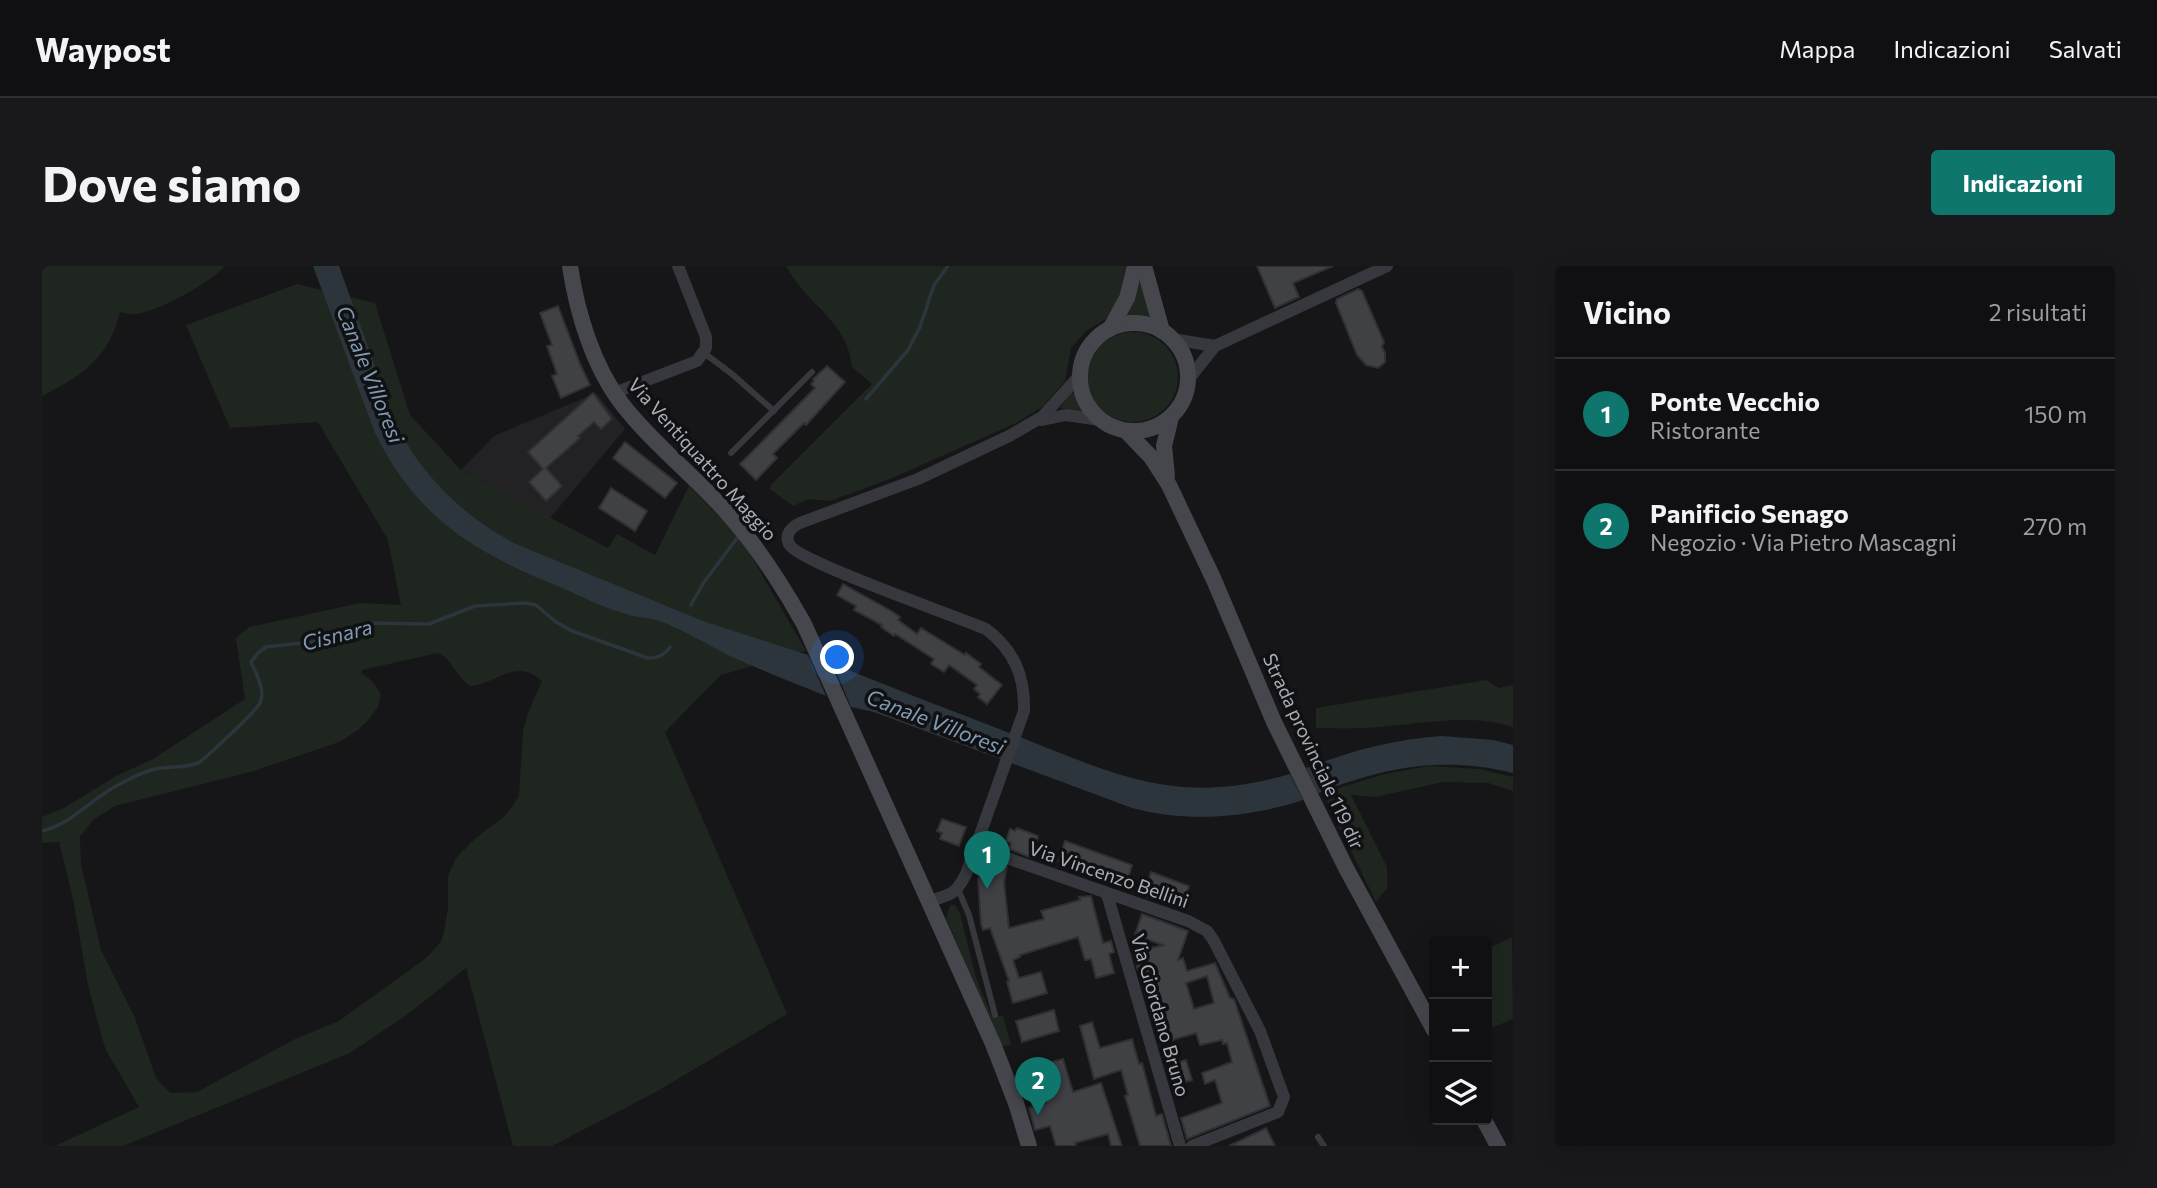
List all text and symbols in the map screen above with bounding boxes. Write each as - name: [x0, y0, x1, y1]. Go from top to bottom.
- text: Waypost: [35, 28, 171, 69]
- text: Mappa: [1779, 34, 1855, 63]
- text: Indicazioni: [1893, 34, 2011, 63]
- text: Salvati: [2049, 34, 2122, 63]
- button: Indicazioni: [1931, 150, 2115, 215]
- text: Dove siamo: [42, 152, 301, 212]
- text: Vicino: [1583, 293, 1671, 330]
- text: 2 risultati: [1989, 298, 2087, 326]
- water label: Canale Villoresi: [332, 302, 410, 447]
- street label: Via Ventiquattro Maggio: [624, 373, 782, 545]
- text: Ponte Vecchio: [1650, 385, 1820, 416]
- text: 1: [1601, 400, 1611, 428]
- text: 150 m: [2024, 400, 2087, 428]
- text: Ristorante: [1650, 416, 1760, 444]
- text: Panificio Senago: [1650, 497, 1849, 528]
- text: 2: [1599, 512, 1613, 540]
- text: 270 m: [2023, 512, 2087, 540]
- text: Negozio · Via Pietro Mascagni: [1650, 528, 1957, 556]
- water label: Cisnara: [299, 613, 375, 655]
- your location: [820, 640, 854, 674]
- street label: Strada provinciale 119 dir: [1259, 650, 1370, 853]
- water label: Canale Villoresi: [863, 683, 1009, 759]
- pin: 1: [964, 831, 1010, 889]
- street label: Via Vincenzo Bellini: [1026, 836, 1192, 912]
- street label: Via Giordano Bruno: [1127, 931, 1195, 1099]
- map controls: [1429, 936, 1492, 1125]
- button: +: [1429, 936, 1492, 999]
- button: −: [1429, 999, 1492, 1062]
- pin: 2: [1015, 1057, 1061, 1115]
- button: layers: [1429, 1062, 1492, 1125]

